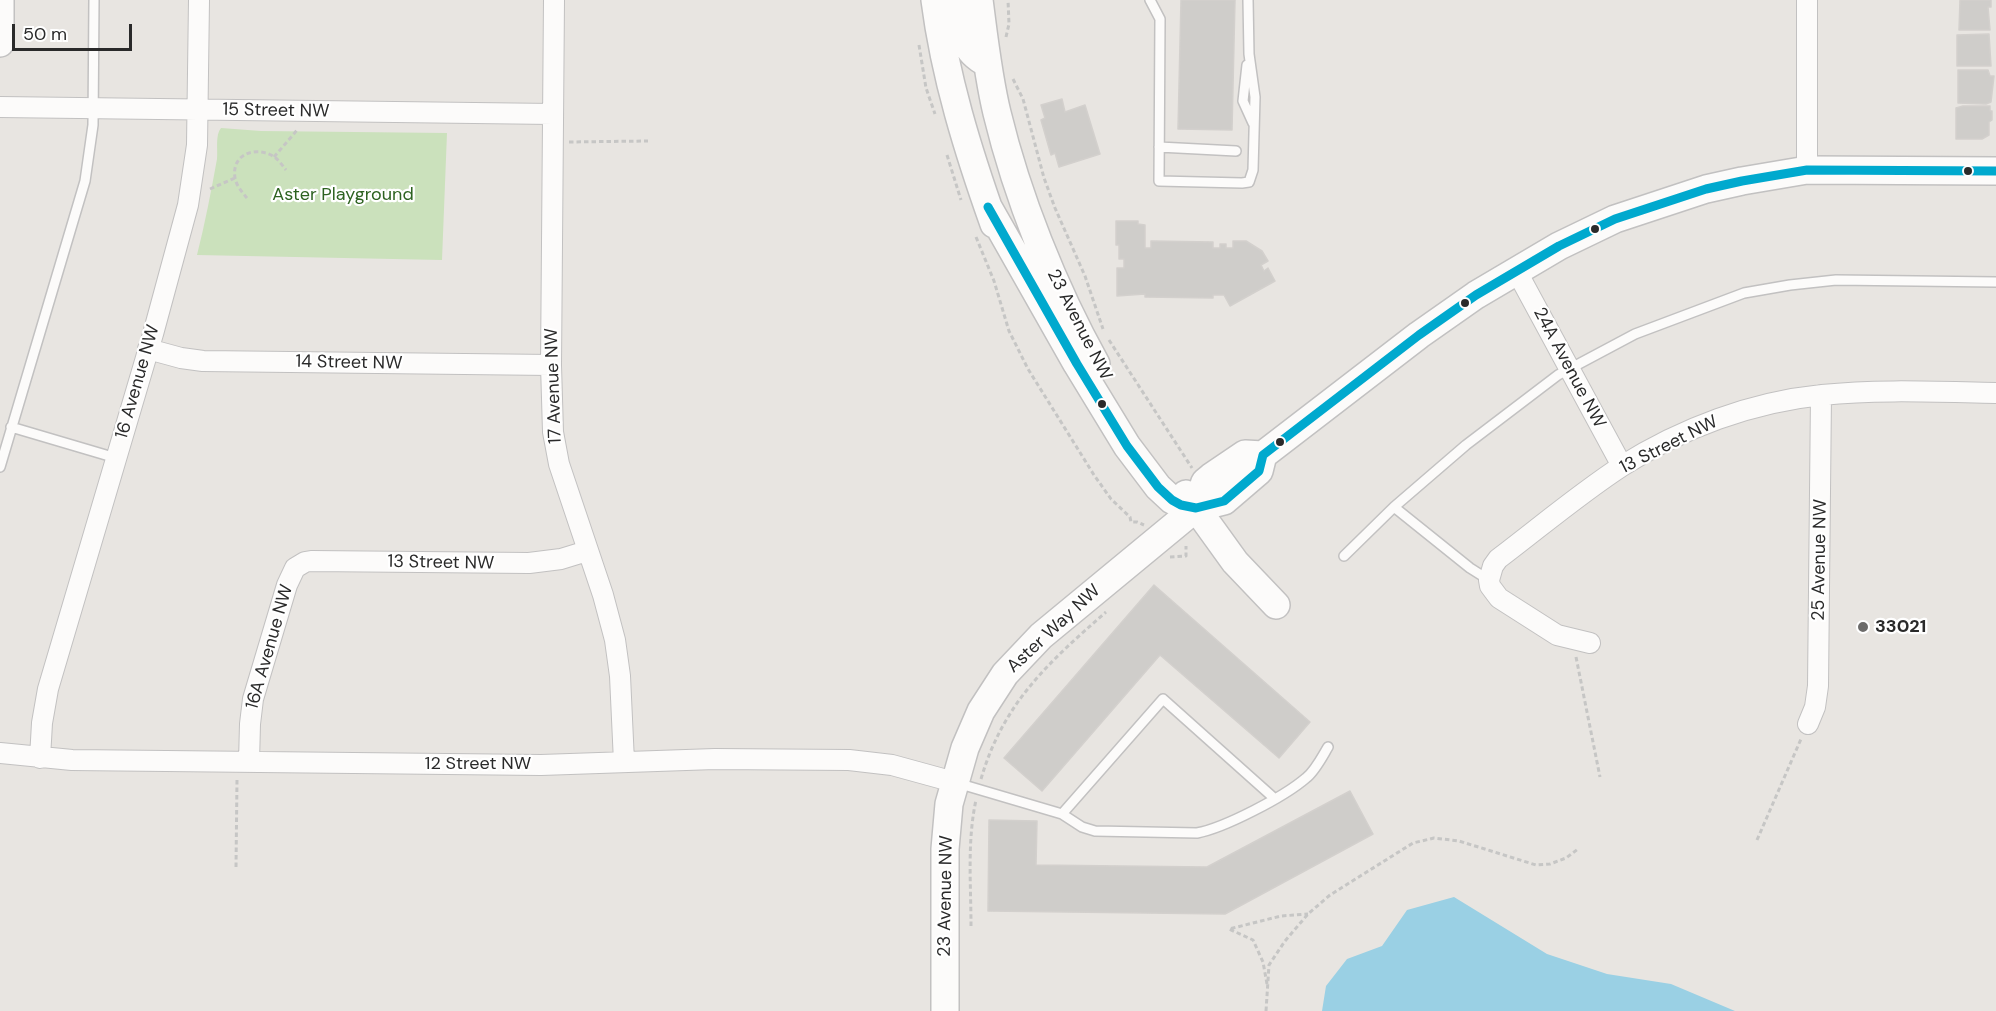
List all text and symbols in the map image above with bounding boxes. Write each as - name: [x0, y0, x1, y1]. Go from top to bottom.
- scale bar: [15, 12, 135, 50]
- text: 50 m: [23, 22, 67, 46]
- street label: 15 Street NW: [222, 99, 330, 123]
- unlabelled marker: [1962, 165, 1974, 177]
- park label: Aster Playground: [272, 184, 414, 206]
- unlabelled marker: [1589, 223, 1601, 235]
- street label: 23 Avenue NW: [1042, 266, 1116, 384]
- unlabelled marker: [1459, 297, 1471, 309]
- street label: 24A Avenue NW: [1528, 304, 1610, 432]
- street label: 16 Avenue NW: [111, 323, 165, 441]
- street label: 17 Avenue NW: [541, 328, 567, 444]
- street label: 14 Street NW: [295, 351, 403, 375]
- unlabelled marker: [1096, 398, 1108, 410]
- street label: 13 Street NW: [1617, 411, 1721, 479]
- unlabelled marker: [1274, 436, 1286, 448]
- street label: 25 Avenue NW: [1808, 499, 1832, 621]
- street label: 13 Street NW: [387, 551, 495, 575]
- street label: Aster Way NW: [1003, 580, 1105, 678]
- street label: 16A Avenue NW: [242, 582, 298, 712]
- place label: 33021: [1875, 616, 1926, 638]
- marker: 33021: [1856, 620, 1870, 634]
- street label: 12 Street NW: [425, 753, 531, 775]
- street label: 23 Avenue NW: [934, 835, 958, 957]

